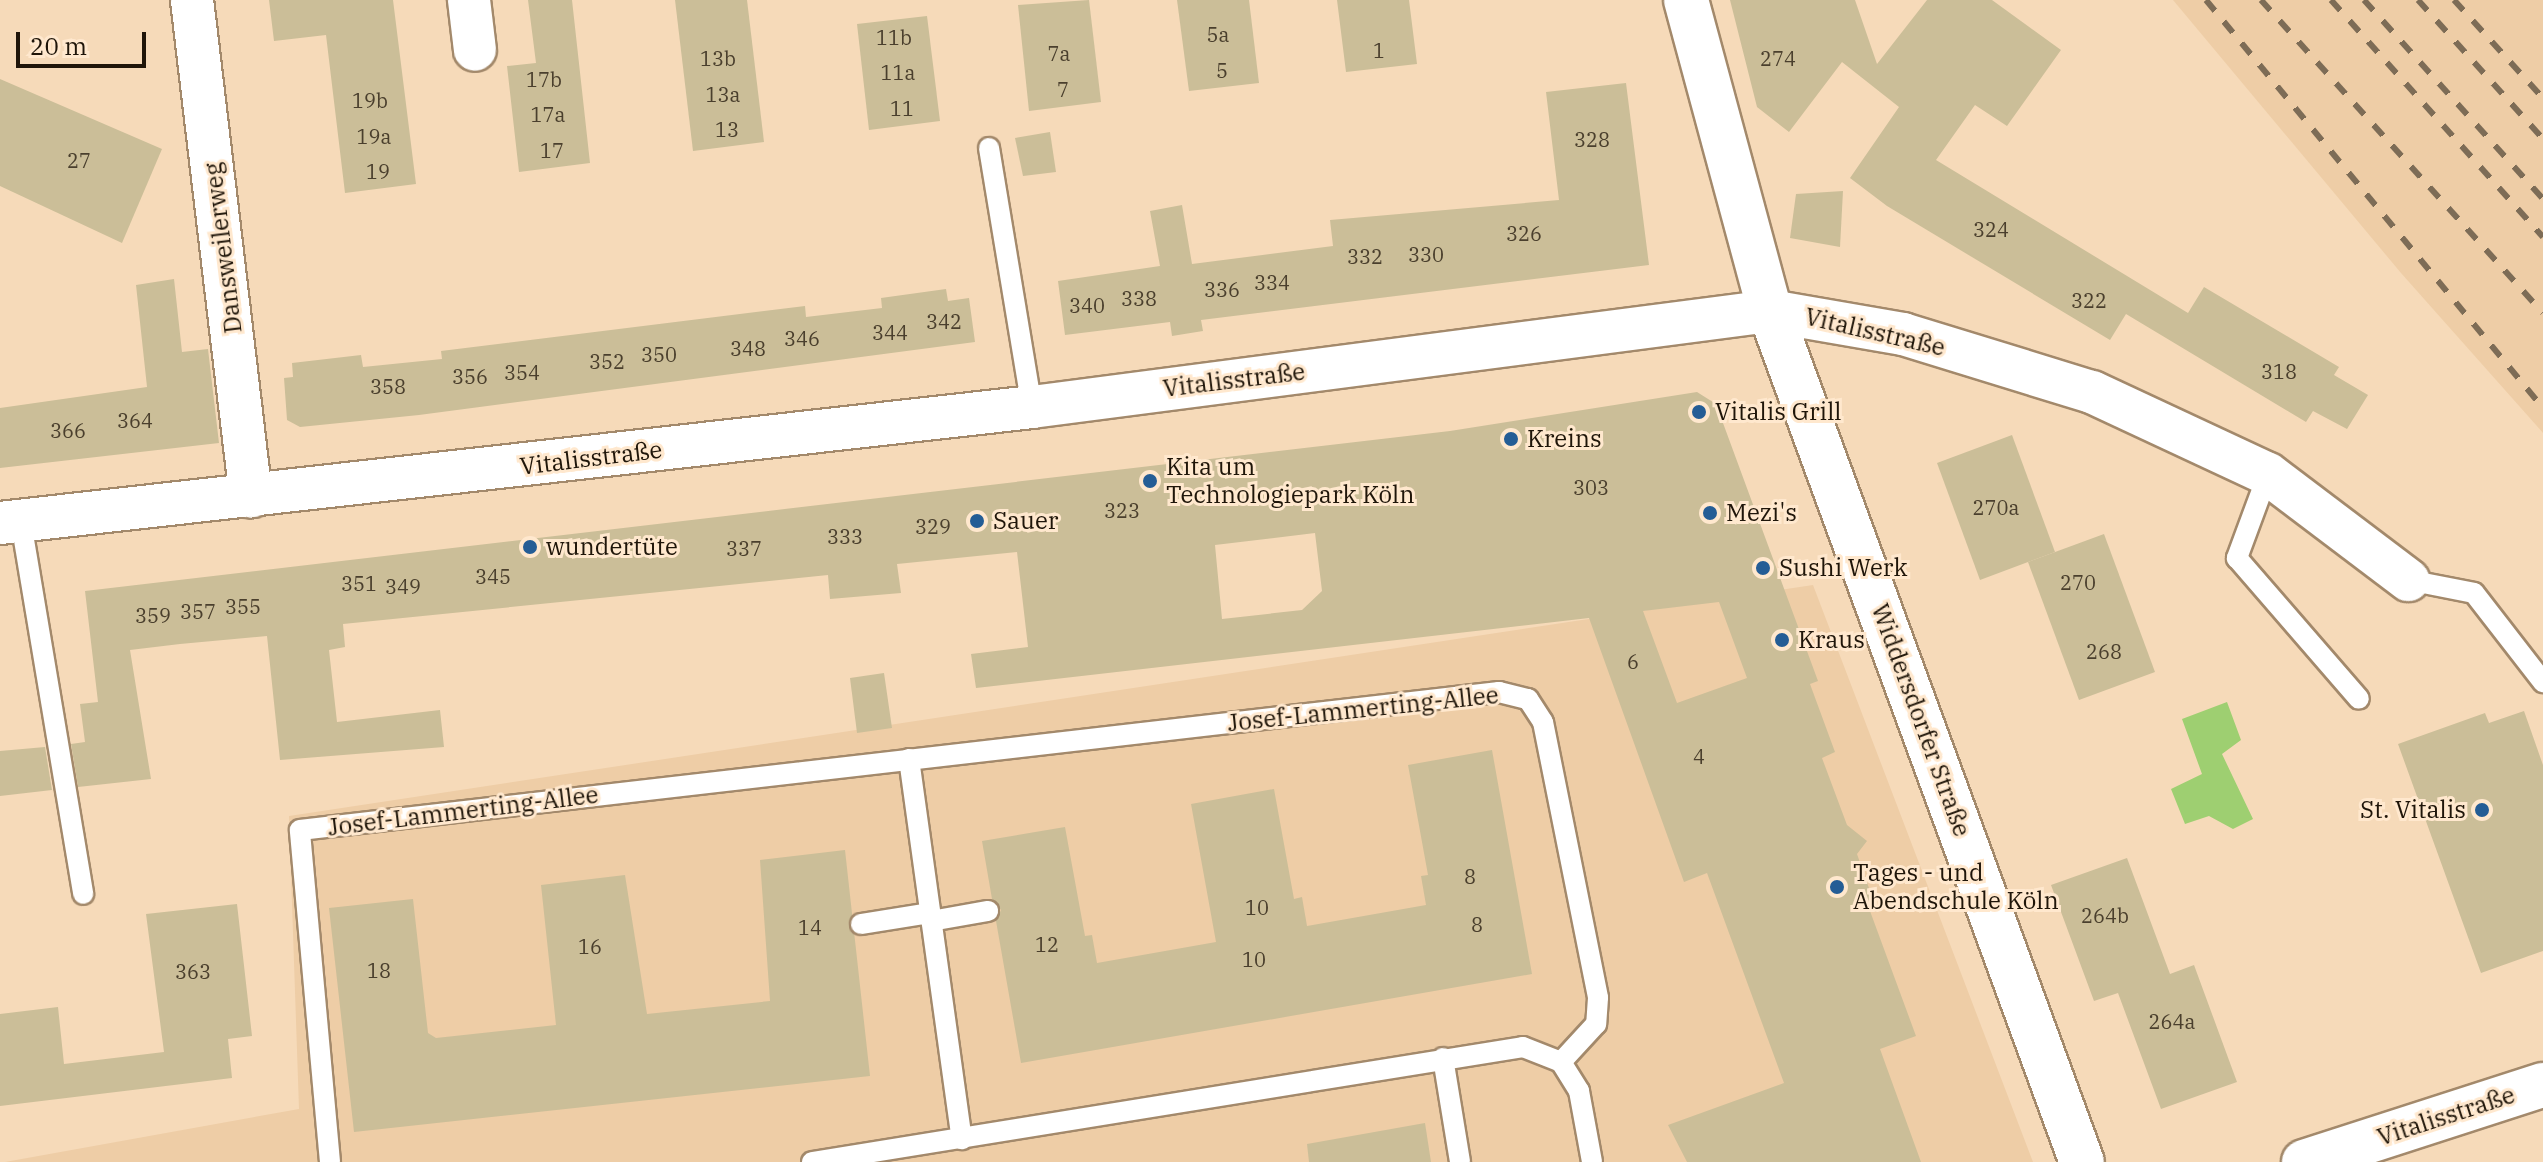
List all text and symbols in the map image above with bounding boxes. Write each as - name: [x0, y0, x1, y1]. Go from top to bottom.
- scale bar: [20, 16, 150, 66]
- house number: 5a: [1207, 22, 1229, 46]
- house number: 11b: [876, 25, 912, 49]
- text: 20 m: [30, 30, 87, 62]
- house number: 1: [1373, 38, 1385, 62]
- house number: 7a: [1048, 41, 1070, 65]
- house number: 13b: [700, 46, 736, 70]
- house number: 274: [1760, 46, 1796, 70]
- house number: 5: [1216, 58, 1228, 82]
- house number: 11a: [881, 60, 915, 84]
- house number: 17b: [526, 67, 562, 91]
- house number: 7: [1057, 77, 1069, 101]
- house number: 13a: [706, 82, 740, 106]
- house number: 19b: [352, 88, 388, 112]
- house number: 11: [890, 96, 914, 120]
- house number: 17a: [531, 102, 565, 126]
- house number: 13: [715, 117, 739, 141]
- house number: 19a: [357, 124, 391, 148]
- house number: 328: [1574, 127, 1610, 151]
- house number: 17: [540, 138, 564, 162]
- house number: 27: [67, 148, 91, 172]
- house number: 19: [366, 159, 390, 183]
- street label: Dansweilerweg: [198, 161, 248, 335]
- house number: 324: [1973, 217, 2009, 241]
- house number: 326: [1506, 221, 1542, 245]
- house number: 330: [1408, 242, 1444, 266]
- house number: 332: [1347, 244, 1383, 268]
- house number: 334: [1254, 270, 1290, 294]
- house number: 336: [1204, 277, 1240, 301]
- house number: 338: [1121, 286, 1157, 310]
- house number: 322: [2071, 288, 2107, 312]
- house number: 340: [1069, 293, 1105, 317]
- street label: Vitalisstraße: [1802, 302, 1948, 362]
- house number: 342: [926, 309, 962, 333]
- house number: 344: [872, 320, 908, 344]
- house number: 346: [784, 326, 820, 350]
- house number: 348: [730, 336, 766, 360]
- house number: 350: [641, 342, 677, 366]
- house number: 352: [589, 349, 625, 373]
- street label: Vitalisstraße: [1161, 357, 1307, 403]
- house number: 318: [2261, 359, 2297, 383]
- house number: 354: [504, 360, 540, 384]
- house number: 356: [452, 364, 488, 388]
- house number: 358: [370, 374, 406, 398]
- place label: Vitalis Grill: [1715, 398, 1842, 426]
- marker: Vitalis Grill: [1690, 403, 1708, 421]
- house number: 364: [117, 408, 153, 432]
- house number: 366: [50, 418, 86, 442]
- place label: Kreins: [1527, 425, 1602, 453]
- marker: Kreins: [1502, 430, 1520, 448]
- street label: Vitalisstraße: [518, 435, 664, 481]
- place label: Kita um Technologiepark Köln: [1166, 453, 1415, 509]
- marker: Kita um Technologiepark Köln: [1141, 472, 1159, 490]
- house number: 303: [1573, 475, 1609, 499]
- house number: 270a: [1973, 495, 2019, 519]
- house number: 323: [1104, 498, 1140, 522]
- place label: Mezi's: [1726, 499, 1797, 527]
- marker: Mezi's: [1701, 504, 1719, 522]
- place label: Sauer: [993, 507, 1058, 535]
- marker: Sauer: [968, 512, 986, 530]
- house number: 329: [915, 514, 951, 538]
- house number: 333: [827, 524, 863, 548]
- place label: wundertüte: [546, 533, 678, 561]
- house number: 337: [726, 536, 762, 560]
- marker: wundertüte: [521, 538, 539, 556]
- place label: Sushi Werk: [1779, 554, 1907, 582]
- marker: Sushi Werk: [1754, 559, 1772, 577]
- house number: 345: [475, 564, 511, 588]
- house number: 270: [2060, 570, 2096, 594]
- house number: 351: [341, 571, 377, 595]
- house number: 349: [385, 574, 421, 598]
- house number: 355: [225, 594, 261, 618]
- house number: 357: [180, 599, 216, 623]
- street label: Widdersdorfer Straße: [1865, 600, 1977, 840]
- house number: 359: [135, 603, 171, 627]
- place label: Kraus: [1798, 626, 1865, 654]
- marker: Kraus: [1773, 631, 1791, 649]
- house number: 268: [2086, 639, 2122, 663]
- house number: 6: [1627, 649, 1639, 673]
- street label: Josef-Lammerting-Allee: [1226, 680, 1500, 738]
- house number: 4: [1693, 744, 1705, 768]
- street label: Josef-Lammerting-Allee: [326, 780, 600, 842]
- place label: St. Vitalis: [2360, 796, 2466, 824]
- marker: St. Vitalis: [2473, 801, 2491, 819]
- place label: Tages - und Abendschule Köln: [1853, 859, 2059, 915]
- house number: 8: [1464, 864, 1476, 888]
- marker: Tages - und Abendschule Köln: [1828, 878, 1846, 896]
- house number: 10: [1245, 895, 1269, 919]
- house number: 264b: [2081, 903, 2129, 927]
- house number: 8: [1471, 912, 1483, 936]
- house number: 14: [798, 915, 822, 939]
- house number: 12: [1035, 932, 1059, 956]
- house number: 16: [578, 934, 602, 958]
- house number: 10: [1242, 947, 1266, 971]
- house number: 18: [367, 958, 391, 982]
- house number: 363: [175, 959, 211, 983]
- house number: 264a: [2149, 1009, 2195, 1033]
- street label: Vitalisstraße: [2374, 1080, 2518, 1152]

